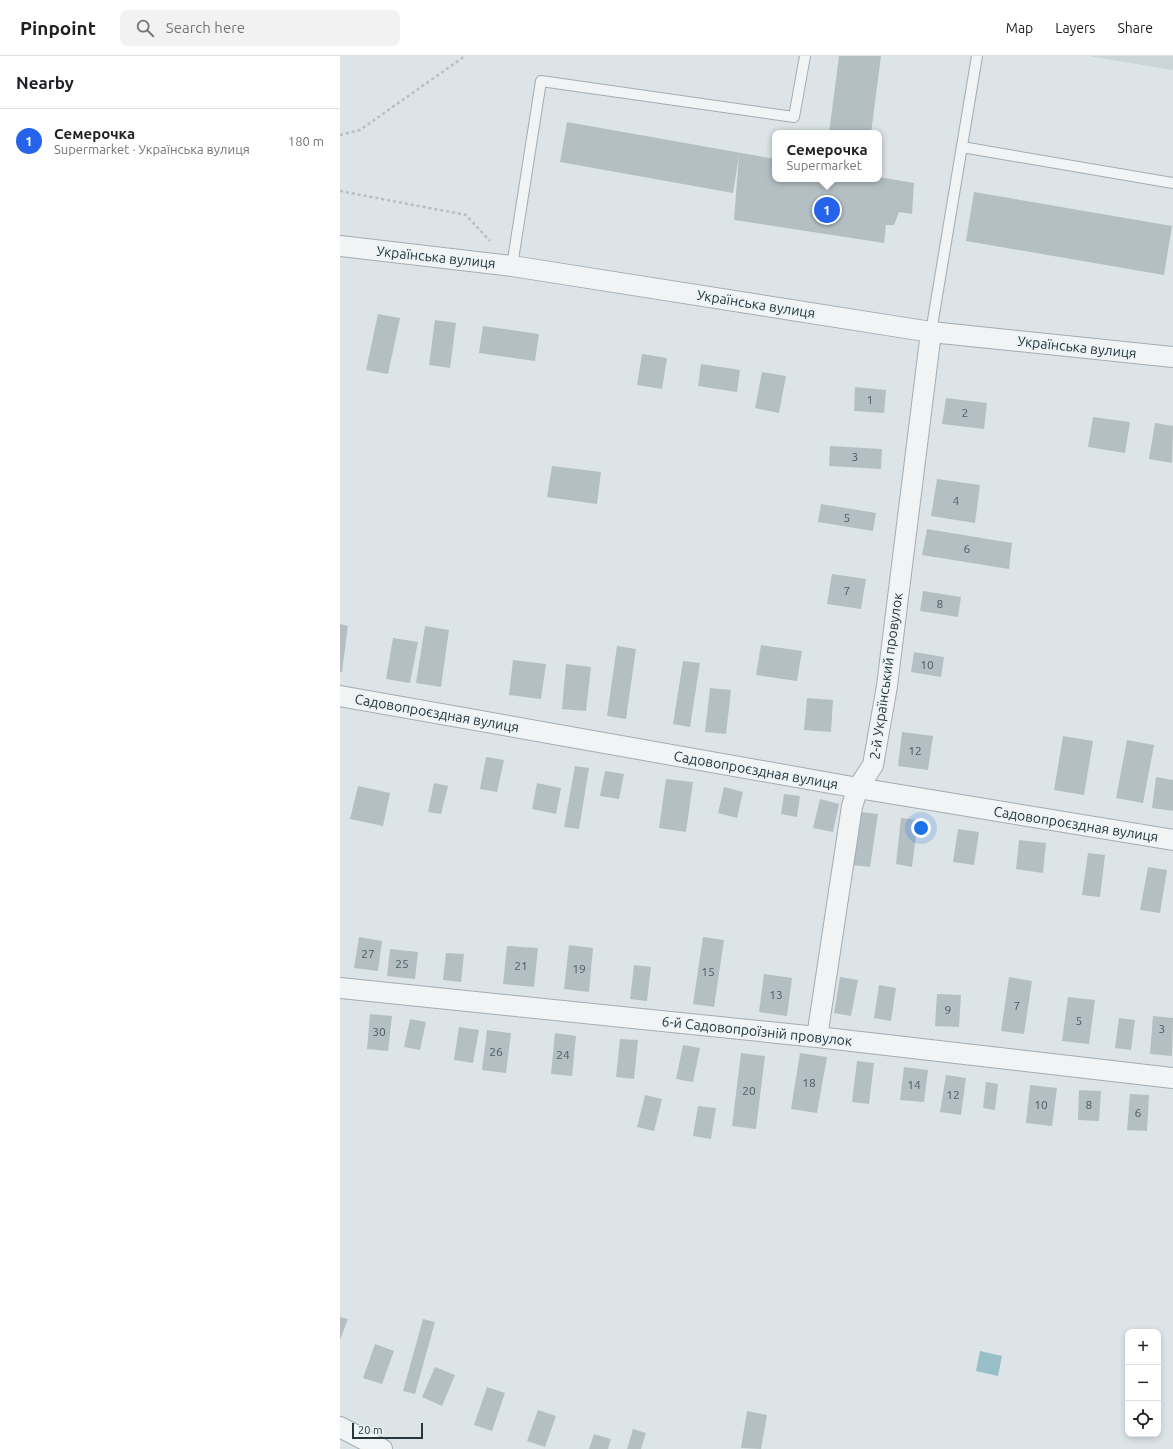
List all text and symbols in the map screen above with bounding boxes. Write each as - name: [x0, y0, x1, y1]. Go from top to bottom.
- search box: [120, 10, 400, 46]
- text: Pinpoint: [20, 17, 96, 39]
- icon: search: [134, 17, 156, 39]
- text: Search here: [166, 19, 245, 36]
- text: Map: [1006, 20, 1033, 36]
- text: Layers: [1055, 20, 1095, 36]
- text: Share: [1117, 20, 1153, 36]
- text: Nearby: [16, 73, 74, 92]
- text: Семерочка: [54, 125, 135, 142]
- popup: [772, 130, 882, 182]
- text: 1: [25, 134, 33, 148]
- text: 180 m: [288, 134, 324, 148]
- text: Семерочка: [786, 141, 868, 158]
- text: Supermarket · Українська вулиця: [54, 142, 250, 156]
- text: Supermarket: [786, 158, 862, 172]
- pin: 1: [814, 195, 840, 225]
- street label: Українська вулиця: [376, 243, 496, 271]
- street label: Українська вулиця: [696, 287, 816, 321]
- street label: Українська вулиця: [1017, 333, 1137, 361]
- house number: 1: [867, 393, 873, 406]
- house number: 2: [962, 406, 968, 419]
- house number: 3: [852, 450, 858, 463]
- house number: 4: [953, 494, 960, 507]
- house number: 5: [844, 511, 850, 524]
- house number: 6: [964, 542, 971, 555]
- house number: 7: [844, 584, 850, 597]
- street label: 2-й Український провулок: [866, 592, 906, 760]
- house number: 8: [937, 597, 944, 610]
- house number: 10: [920, 658, 934, 671]
- street label: Садовопроєздная вулиця: [354, 691, 520, 735]
- house number: 12: [908, 744, 922, 757]
- street label: Садовопроєздная вулиця: [673, 748, 839, 792]
- street label: Садовопроєздная вулиця: [992, 803, 1160, 845]
- your location: [911, 818, 931, 838]
- house number: 27: [361, 947, 375, 960]
- house number: 25: [395, 957, 409, 970]
- house number: 21: [514, 959, 528, 972]
- house number: 19: [572, 962, 586, 975]
- house number: 15: [701, 965, 715, 978]
- house number: 13: [769, 988, 783, 1001]
- house number: 7: [1014, 999, 1020, 1012]
- house number: 9: [945, 1003, 951, 1016]
- street label: 6-й Садовопроїзній провулок: [661, 1013, 853, 1049]
- house number: 5: [1076, 1014, 1082, 1027]
- house number: 3: [1159, 1022, 1165, 1035]
- house number: 30: [372, 1025, 386, 1038]
- house number: 26: [489, 1045, 503, 1058]
- house number: 24: [556, 1048, 570, 1061]
- house number: 18: [802, 1076, 816, 1089]
- house number: 14: [907, 1078, 921, 1091]
- house number: 20: [742, 1084, 756, 1097]
- house number: 12: [946, 1088, 960, 1101]
- house number: 10: [1034, 1098, 1048, 1111]
- house number: 8: [1086, 1098, 1093, 1111]
- house number: 6: [1135, 1106, 1142, 1119]
- map controls: [1125, 1329, 1161, 1437]
- button: +: [1125, 1329, 1161, 1365]
- button: −: [1125, 1365, 1161, 1401]
- button: locate: [1125, 1401, 1161, 1437]
- scale bar: [352, 1421, 423, 1440]
- text: 20 m: [358, 1424, 382, 1436]

